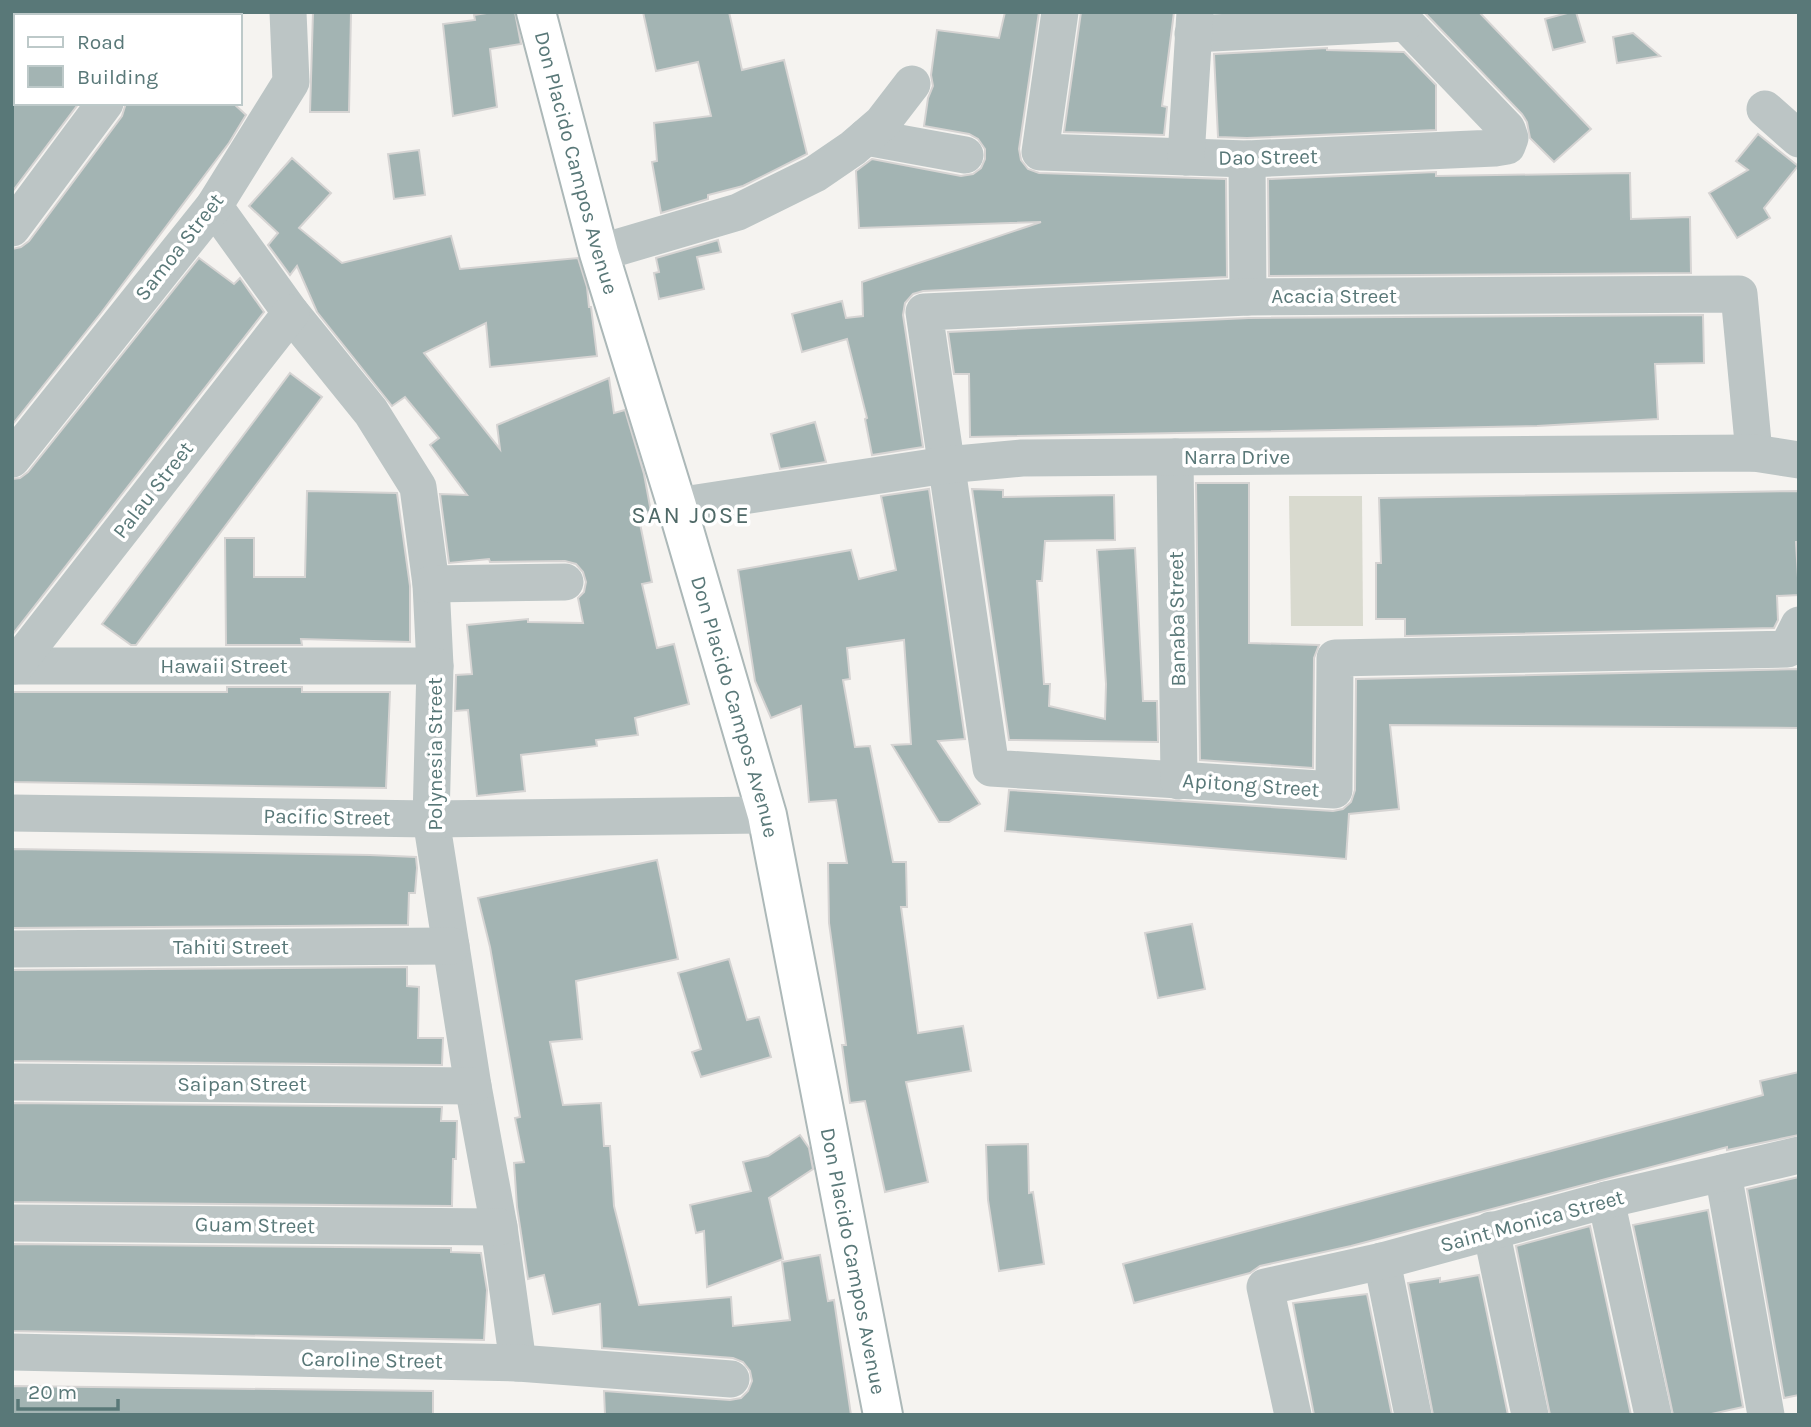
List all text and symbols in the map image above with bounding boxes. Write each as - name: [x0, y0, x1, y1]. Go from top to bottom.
- legend: [14, 14, 242, 105]
- street label: Don Placido Campos Avenue: [530, 29, 623, 297]
- text: Road: [77, 30, 125, 54]
- text: Building: [77, 65, 158, 89]
- street label: Dao Street: [1218, 144, 1318, 170]
- street label: Samoa Street: [130, 188, 228, 305]
- street label: Acacia Street: [1271, 284, 1397, 308]
- street label: Palau Street: [108, 437, 198, 543]
- street label: Narra Drive: [1184, 445, 1290, 469]
- district label: SAN JOSE: [631, 501, 751, 529]
- street label: Banaba Street: [1164, 551, 1190, 687]
- street label: Don Placido Campos Avenue: [686, 573, 783, 840]
- street label: Hawaii Street: [160, 654, 288, 678]
- street label: Polynesia Street: [423, 677, 447, 831]
- street label: Apitong Street: [1182, 768, 1320, 802]
- street label: Pacific Street: [263, 804, 391, 830]
- street label: Tahiti Street: [173, 935, 289, 959]
- street label: Saipan Street: [177, 1072, 307, 1096]
- street label: Don Placido Campos Avenue: [816, 1126, 891, 1396]
- street label: Saint Monica Street: [1437, 1185, 1627, 1257]
- street label: Guam Street: [195, 1212, 315, 1238]
- street label: Caroline Street: [301, 1347, 443, 1373]
- scale bar: [18, 1368, 117, 1412]
- text: 20 m: [28, 1380, 77, 1404]

